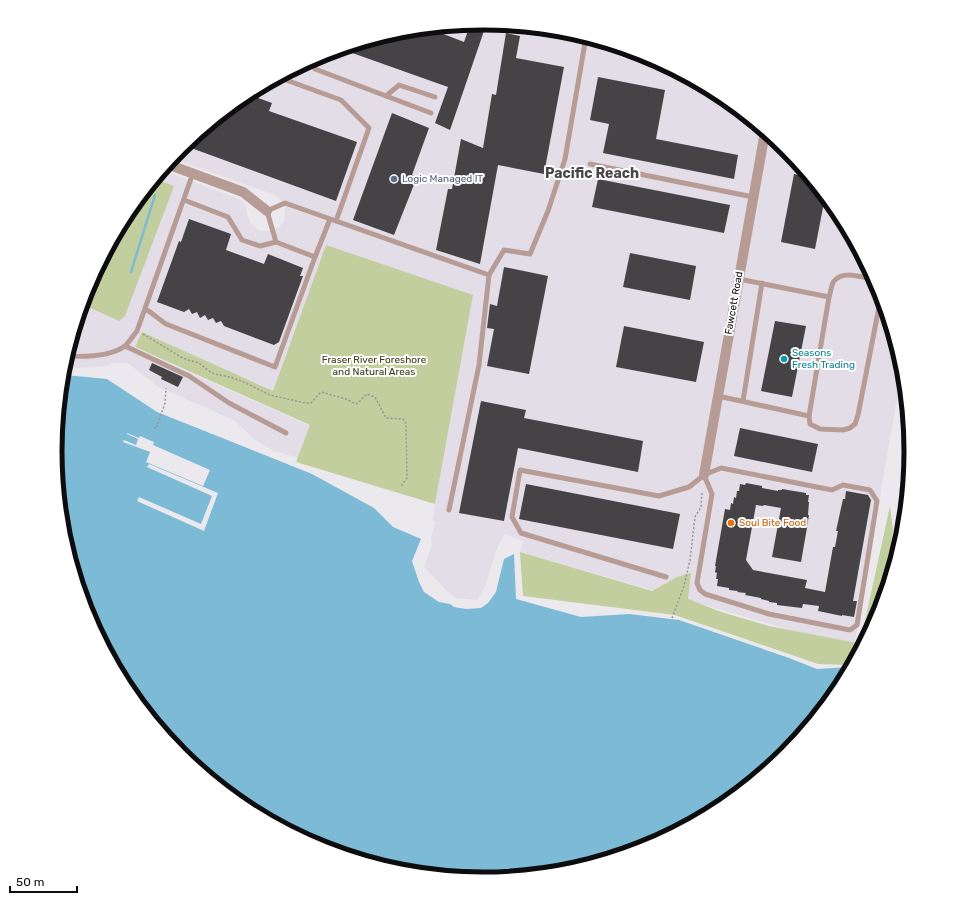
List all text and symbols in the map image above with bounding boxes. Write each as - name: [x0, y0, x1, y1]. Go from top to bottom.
- district label: Pacific Reach: [545, 165, 639, 182]
- place label: Logic Managed IT: [402, 173, 483, 185]
- marker: Logic Managed IT: [389, 174, 399, 184]
- street label: Fawcett Road: [723, 270, 745, 336]
- place label: Seasons Fresh Trading: [792, 347, 855, 371]
- park label: Fraser River Foreshore and Natural Areas: [322, 354, 427, 378]
- marker: Seasons Fresh Trading: [779, 354, 789, 364]
- place label: Soul Bite Food: [739, 517, 806, 529]
- marker: Soul Bite Food: [726, 518, 736, 528]
- scale bar: [10, 868, 77, 894]
- text: 50 m: [16, 875, 44, 889]

